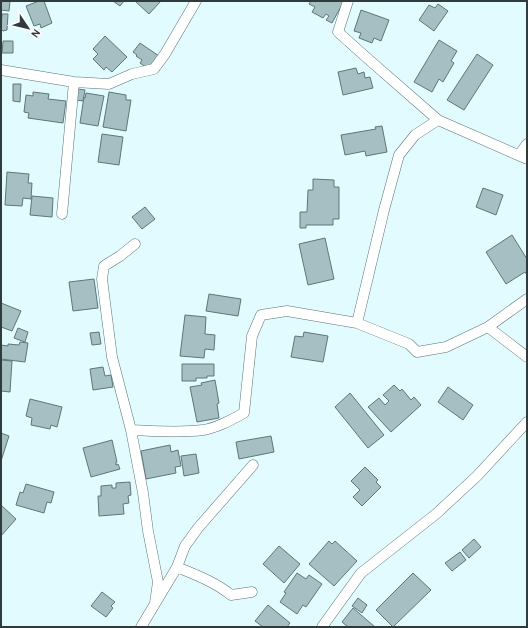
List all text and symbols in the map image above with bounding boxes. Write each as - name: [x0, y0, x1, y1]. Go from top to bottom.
- north arrow: [8, 8, 48, 48]
- text: N: [29, 27, 42, 40]

